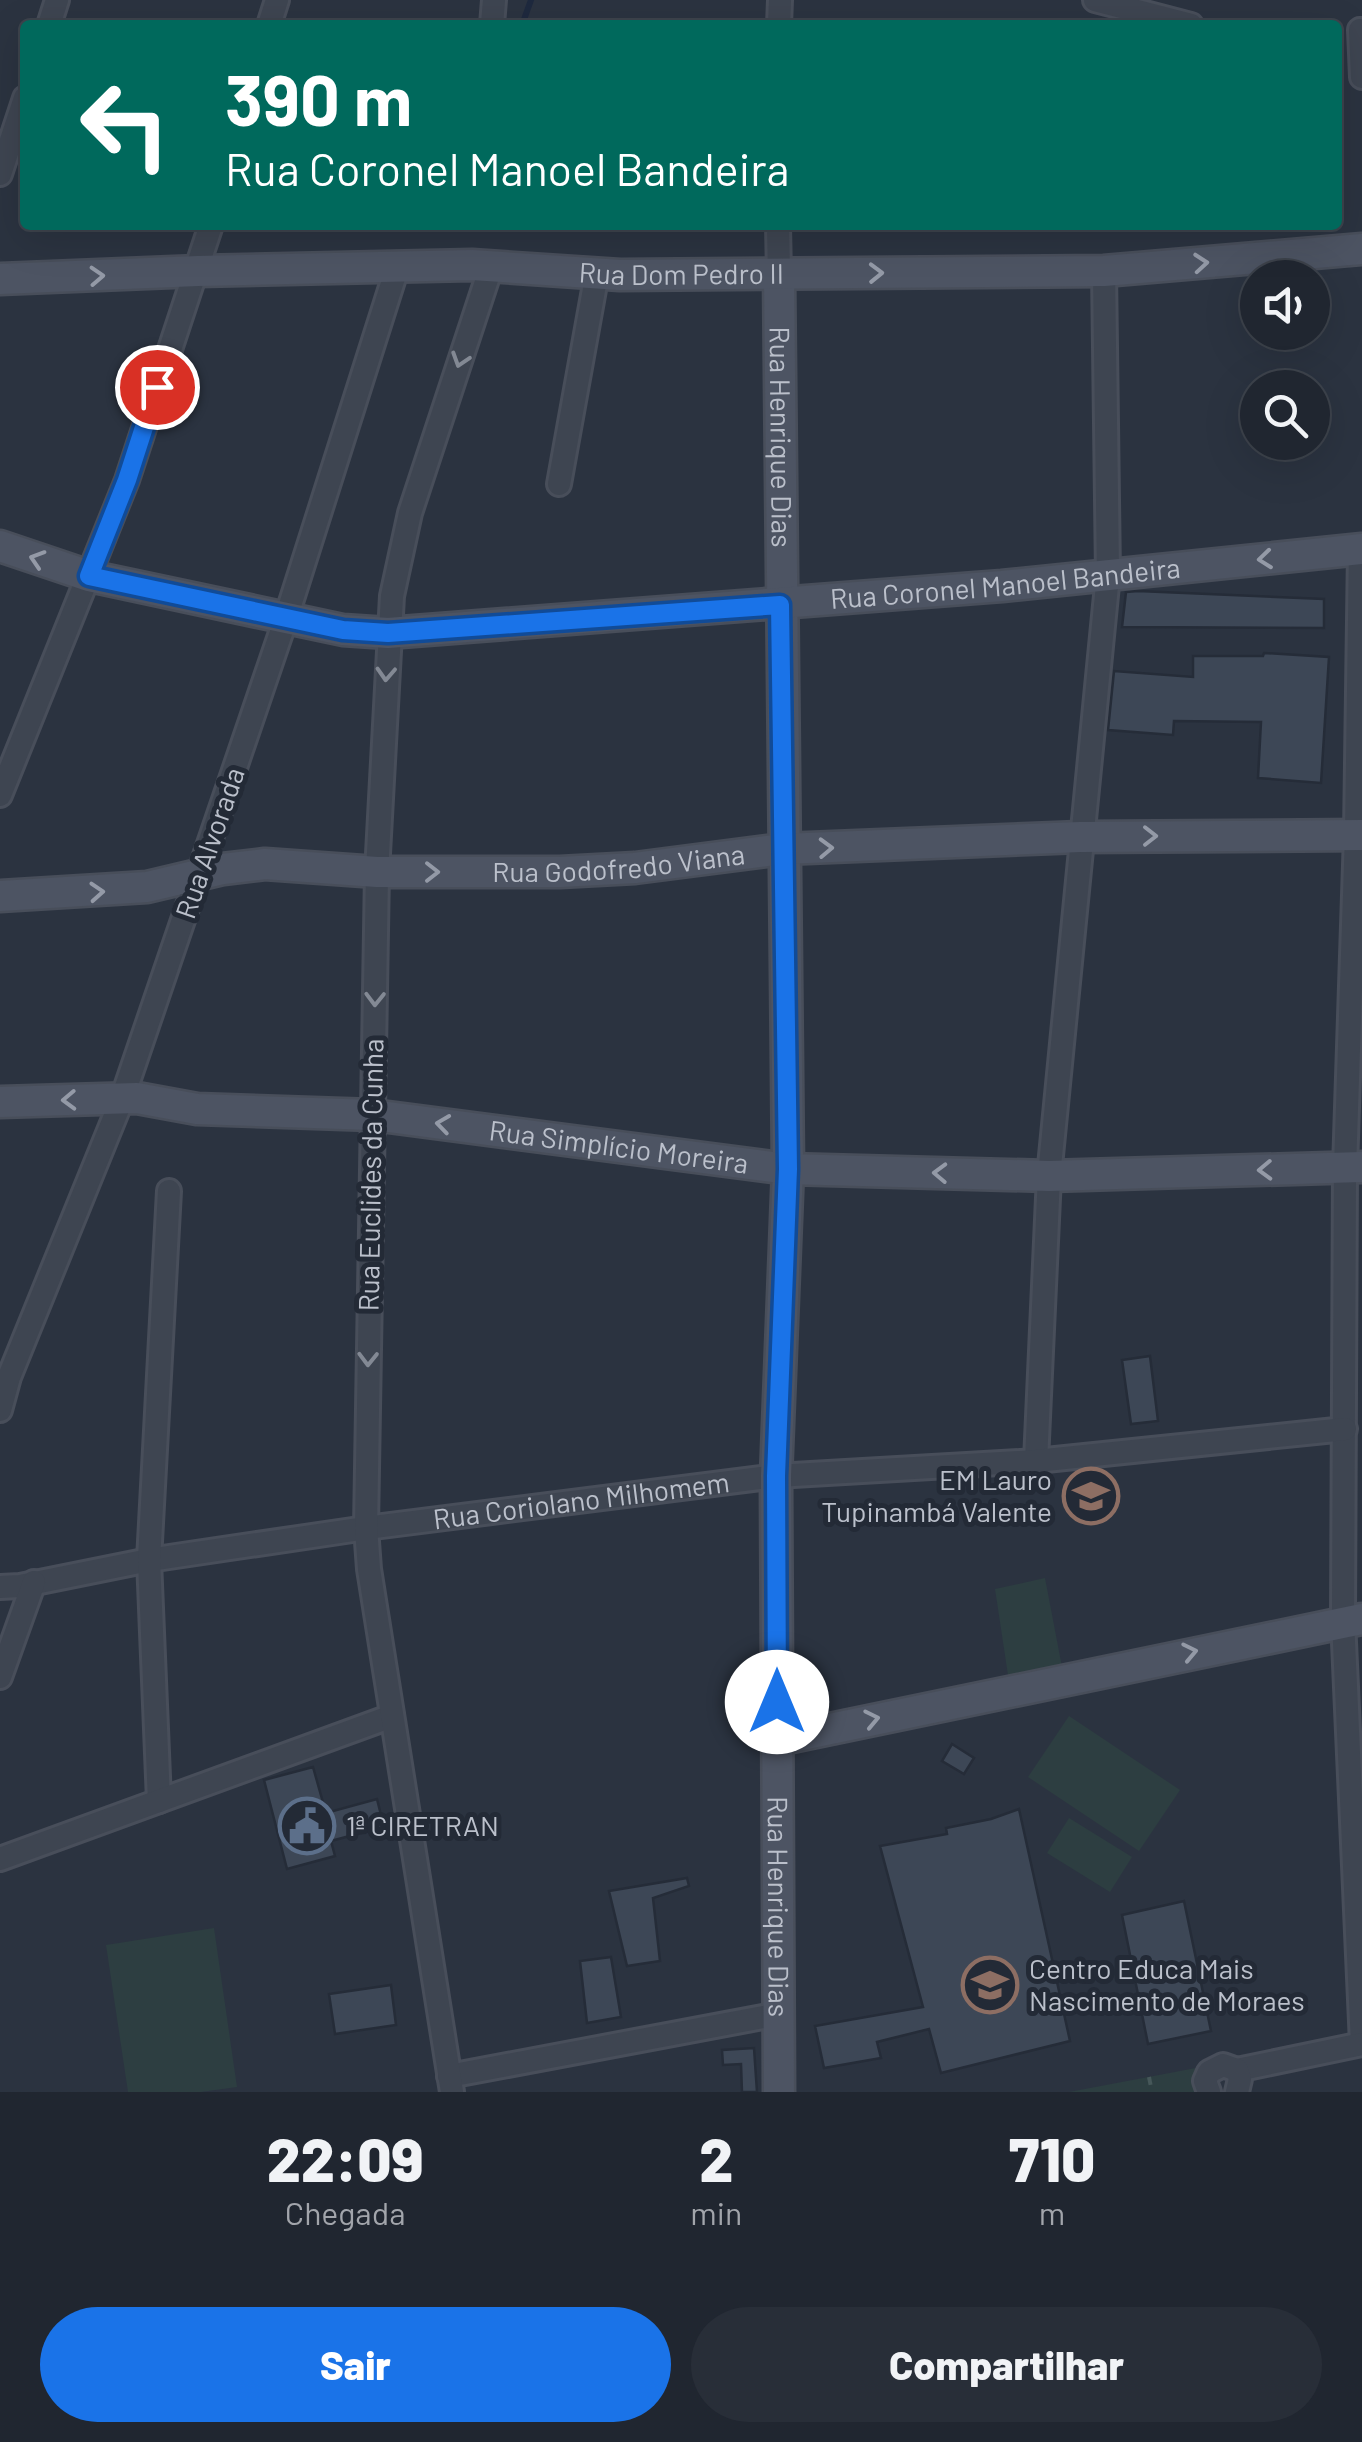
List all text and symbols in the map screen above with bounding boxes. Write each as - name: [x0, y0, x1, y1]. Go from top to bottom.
- text: 390 m: [225, 56, 412, 140]
- icon: left: [60, 60, 190, 190]
- text: Rua Coronel Manoel Bandeira: [225, 141, 790, 195]
- one-way arrow: [1193, 252, 1209, 274]
- street label: Rua Dom Pedro II: [578, 254, 784, 291]
- map controls: [1240, 260, 1330, 460]
- button: sound: [1240, 260, 1330, 350]
- one-way arrow: [870, 262, 885, 284]
- one-way arrow: [90, 266, 106, 287]
- street label: Rua Henrique Dias: [764, 326, 800, 548]
- pin: [115, 345, 200, 430]
- one-way arrow: [452, 350, 472, 367]
- icon: arrive: [130, 360, 185, 415]
- button: search: [1240, 370, 1330, 460]
- one-way arrow: [1257, 548, 1273, 569]
- one-way arrow: [29, 550, 46, 570]
- street label: Rua Coronel Manoel Bandeira: [829, 550, 1182, 615]
- one-way arrow: [376, 667, 397, 683]
- street label: Rua Alvorada: [167, 763, 251, 923]
- one-way arrow: [1143, 826, 1159, 847]
- street label: Rua Godofredo Viana: [492, 836, 747, 888]
- one-way arrow: [818, 837, 834, 858]
- one-way arrow: [424, 861, 440, 883]
- one-way arrow: [90, 881, 106, 903]
- one-way arrow: [364, 992, 386, 1007]
- street label: Rua Euclides da Cunha: [351, 1038, 389, 1312]
- one-way arrow: [60, 1090, 76, 1111]
- street label: Rua Simplício Moreira: [487, 1112, 751, 1180]
- one-way arrow: [434, 1114, 450, 1135]
- one-way arrow: [1256, 1159, 1272, 1180]
- one-way arrow: [931, 1162, 947, 1183]
- one-way arrow: [357, 1351, 378, 1367]
- place label: EM Lauro Tupinambá Valente: [821, 1462, 1052, 1528]
- street label: Rua Coriolano Milhomem: [431, 1464, 731, 1535]
- school or university icon: EM Lauro Tupinambá Valente: [1061, 1466, 1121, 1526]
- one-way arrow: [1181, 1643, 1198, 1664]
- position arrow: [725, 1650, 829, 1754]
- one-way arrow: [863, 1710, 880, 1731]
- public building icon: 1ª CIRETRAN: [277, 1796, 337, 1856]
- street label: Rua Henrique Dias: [762, 1796, 797, 2017]
- place label: 1ª CIRETRAN: [346, 1808, 499, 1842]
- place label: Centro Educa Mais Nascimento de Moraes: [1029, 1951, 1305, 2017]
- school or university icon: Centro Educa Mais Nascimento de Moraes: [960, 1955, 1020, 2015]
- text: 22:09: [267, 2122, 424, 2194]
- text: 2: [699, 2122, 733, 2194]
- text: 710: [1009, 2122, 1095, 2194]
- text: Chegada: [285, 2193, 406, 2231]
- text: min: [690, 2193, 742, 2231]
- text: m: [1039, 2193, 1065, 2231]
- button: Sair: [40, 2307, 671, 2422]
- button: Compartilhar: [691, 2307, 1322, 2422]

